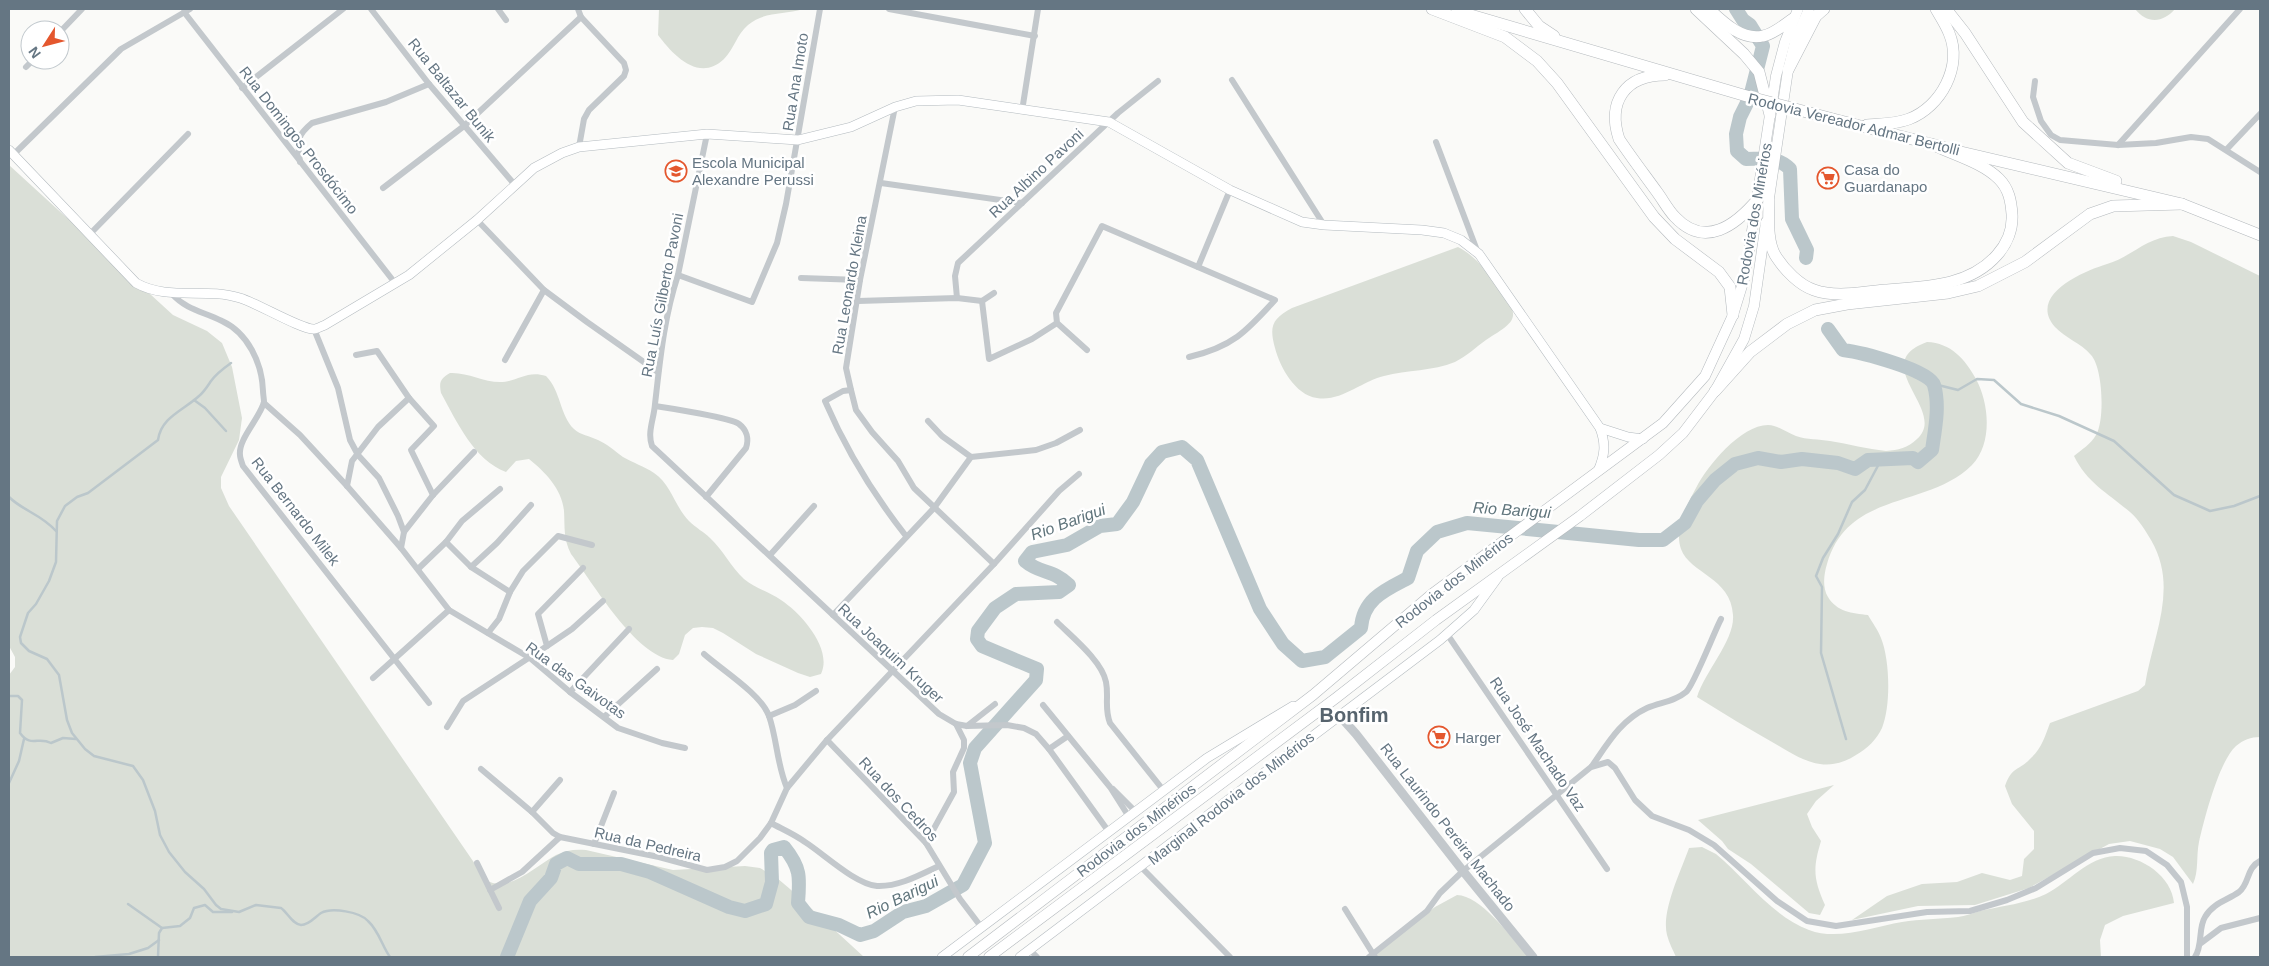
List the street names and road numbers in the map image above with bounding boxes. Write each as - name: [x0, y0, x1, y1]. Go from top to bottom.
- street label: Rua Ana Imoto: [779, 32, 811, 132]
- street label: Rua Baltazar Bunik: [405, 35, 499, 146]
- street label: Rua Domingos Prosdócimo: [236, 63, 362, 217]
- street label: Rodovia Vereador Admar Bertolli: [1746, 89, 1962, 159]
- street label: Rua Albino Pavoni: [985, 125, 1087, 221]
- street label: Rodovia dos Minérios: [1733, 141, 1775, 287]
- street label: Rua Luís Gilberto Pavoni: [638, 212, 686, 378]
- street label: Rua Leonardo Kleina: [828, 213, 870, 356]
- street label: Rua Bernardo Milek: [248, 454, 344, 569]
- street label: Rodovia dos Minérios: [1392, 529, 1516, 631]
- street label: Rua Joaquim Kruger: [835, 600, 947, 706]
- street label: Rua das Gaivotas: [523, 638, 629, 722]
- street label: Rua José Machado Vaz: [1487, 674, 1589, 814]
- street label: Marginal Rodovia dos Minérios: [1145, 728, 1317, 868]
- street label: Rua Laurindo Pereira Machado: [1377, 740, 1519, 914]
- street label: Rua dos Cedros: [856, 754, 942, 844]
- street label: Rodovia dos Minérios: [1073, 780, 1199, 880]
- street label: Rua da Pedreira: [593, 823, 704, 865]

